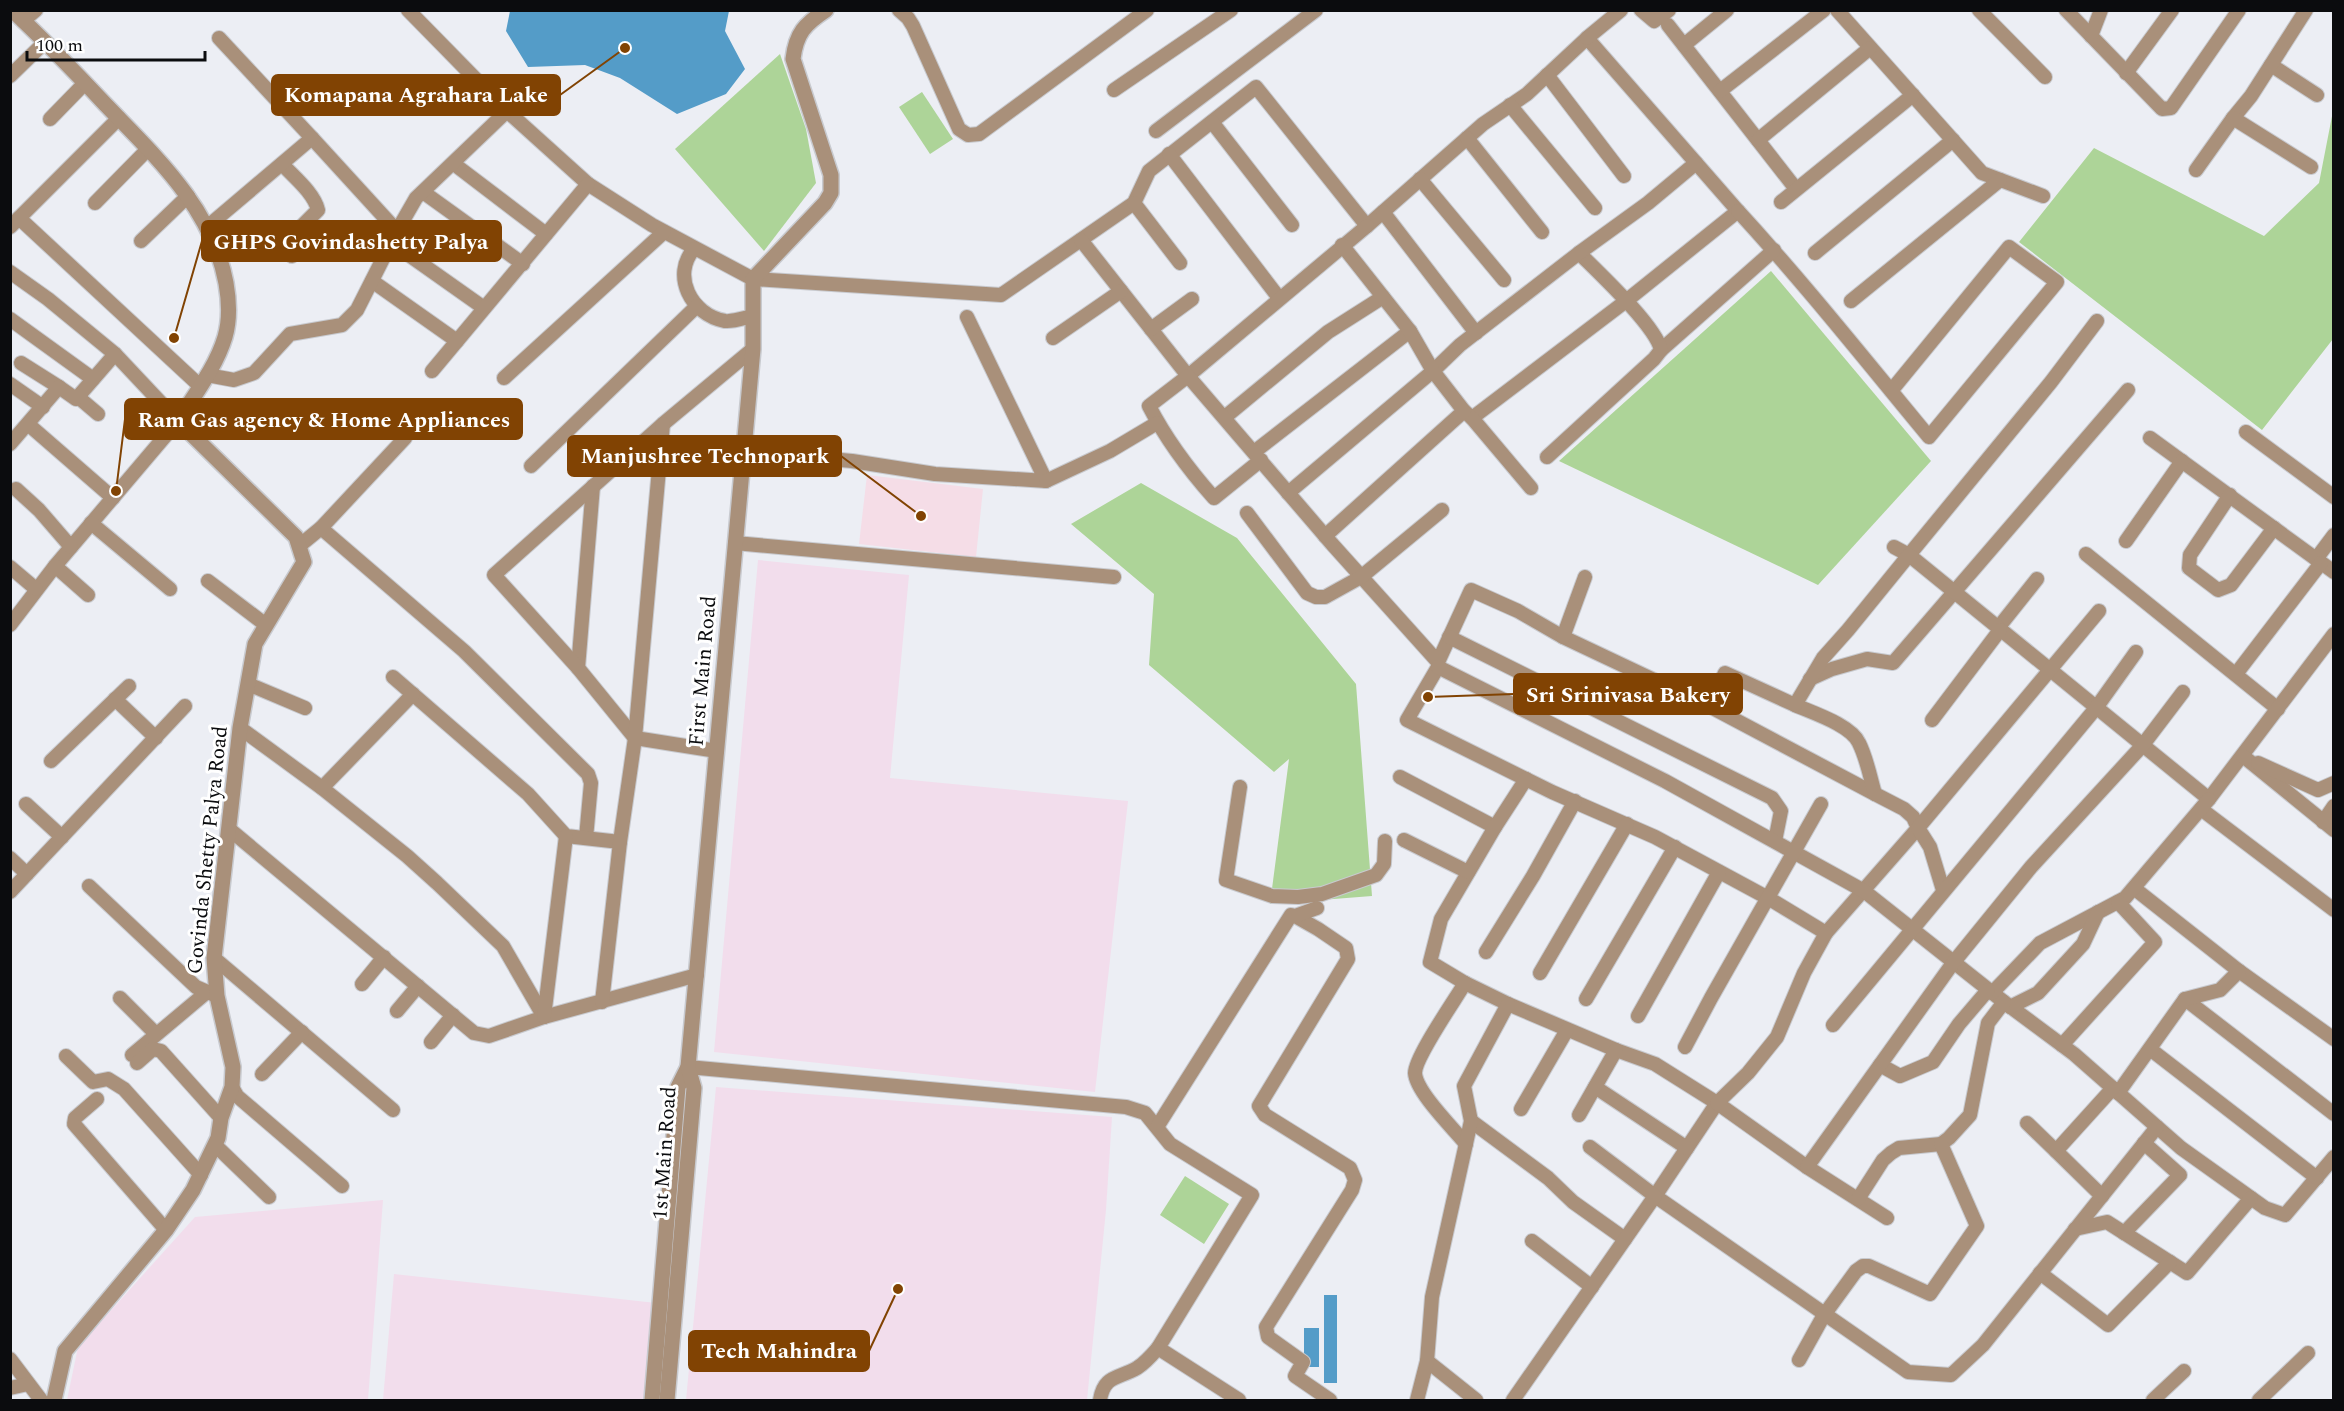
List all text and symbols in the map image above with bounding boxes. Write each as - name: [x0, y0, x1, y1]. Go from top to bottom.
- scale bar: [27, 24, 206, 62]
- text: 100 m: [36, 32, 83, 59]
- callout: Komapana Agrahara Lake: [272, 75, 560, 115]
- text: Komapana Agrahara Lake: [284, 79, 548, 112]
- callout: GHPS Govindashetty Palya: [202, 221, 501, 261]
- text: GHPS Govindashetty Palya: [214, 226, 489, 259]
- callout: Ram Gas agency & Home Appliances: [125, 399, 522, 439]
- text: Ram Gas agency & Home Appliances: [138, 404, 510, 437]
- callout: Manjushree Technopark: [568, 436, 841, 476]
- text: Manjushree Technopark: [580, 440, 830, 473]
- street label: First Main Road: [680, 594, 726, 748]
- callout: Sri Srinivasa Bakery: [1514, 674, 1742, 714]
- text: Sri Srinivasa Bakery: [1526, 679, 1732, 712]
- street label: Govinda Shetty Palya Road: [179, 724, 237, 976]
- street label: 1st Main Road: [644, 1085, 686, 1221]
- callout: Tech Mahindra: [689, 1331, 869, 1371]
- text: Tech Mahindra: [701, 1335, 858, 1368]

